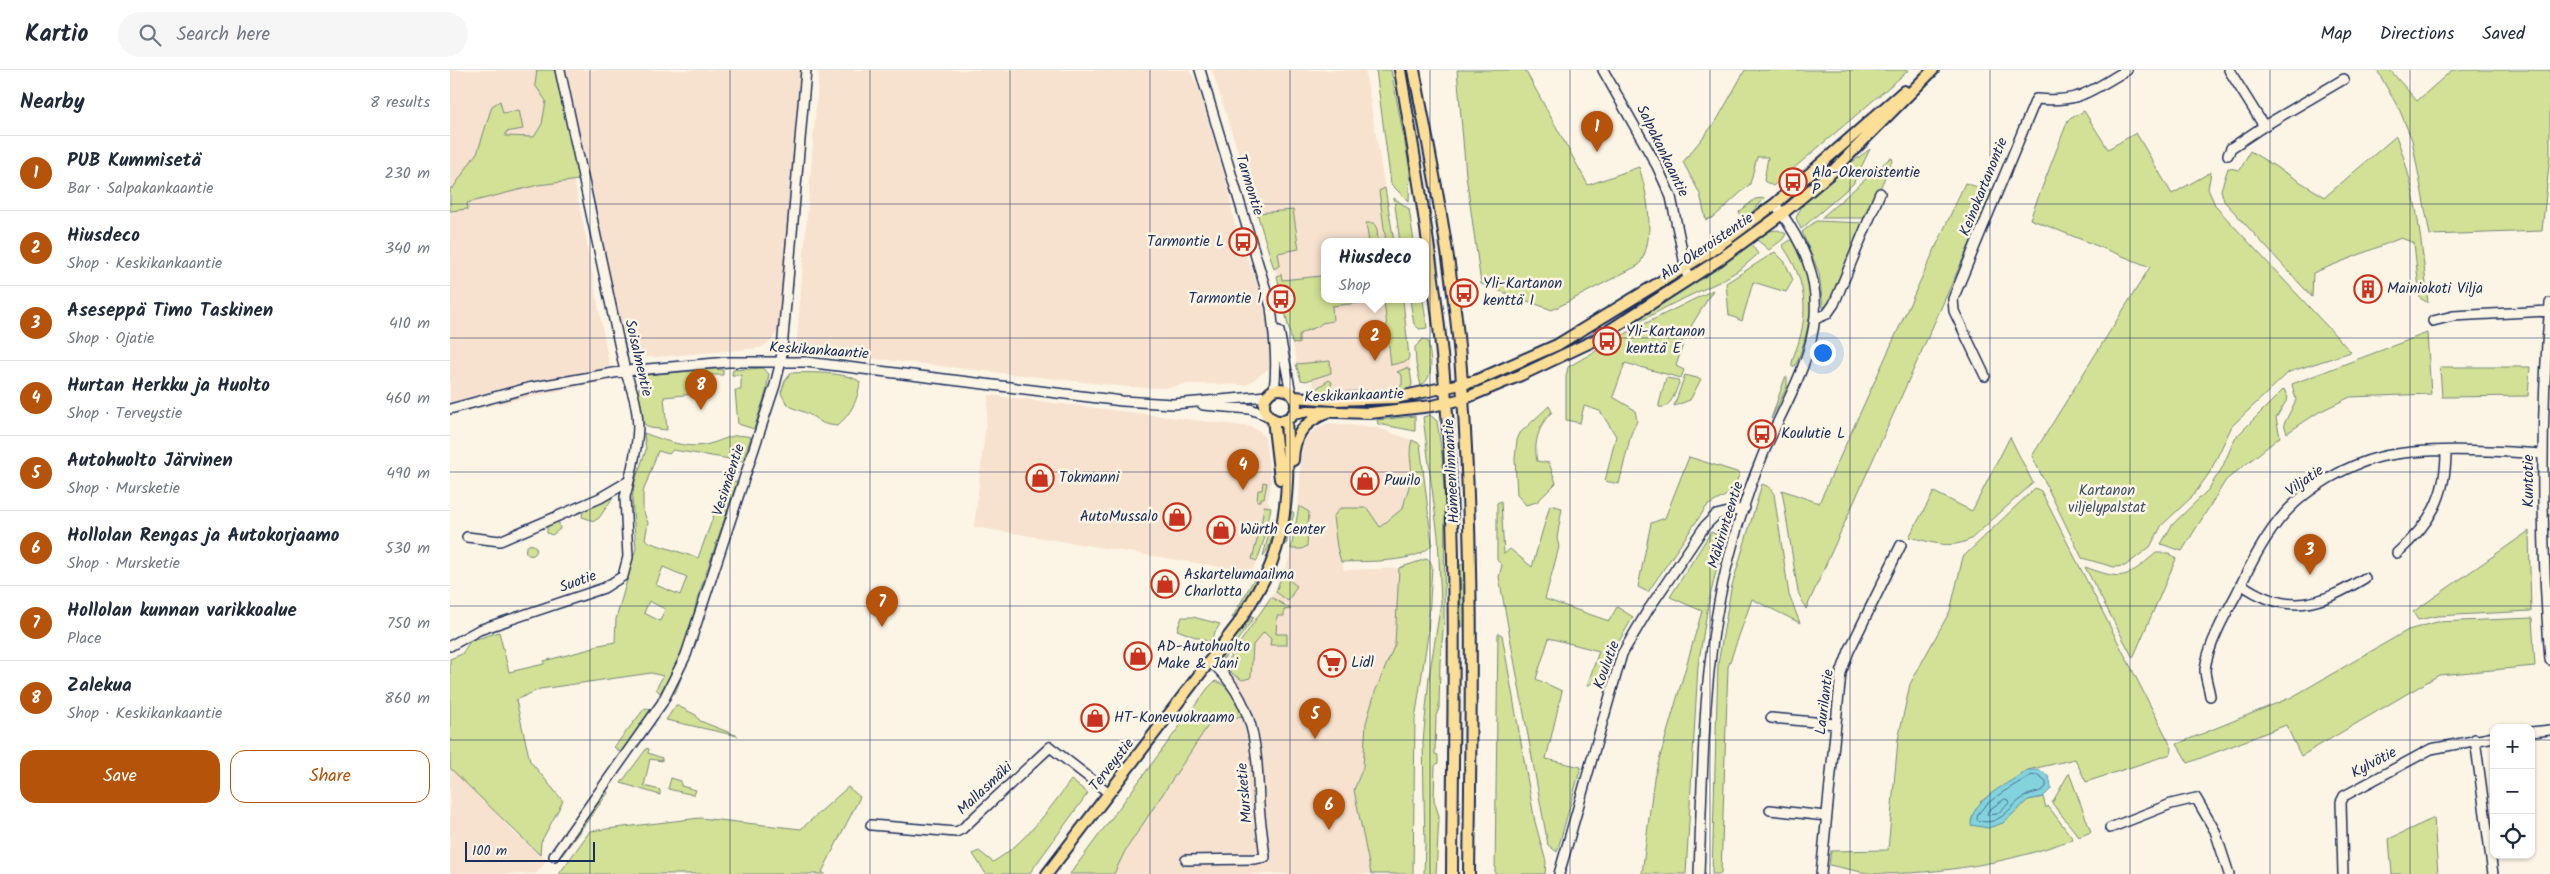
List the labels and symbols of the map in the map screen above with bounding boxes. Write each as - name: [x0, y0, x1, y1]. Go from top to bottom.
- street label: Salpakankaantie: [1629, 101, 1695, 202]
- pin: 1: [1581, 111, 1613, 152]
- street label: Keinokartanontie: [1953, 134, 2015, 240]
- street label: Tarmontie: [1228, 151, 1270, 219]
- place label: Ala-Okeroistentie P: [1812, 161, 1920, 202]
- bus stop icon: Ala-Okeroistentie P: [1778, 167, 1808, 197]
- street label: Ala-Okeroistentie: [1655, 207, 1759, 287]
- bus stop icon: Tarmontie L: [1228, 227, 1258, 257]
- place label: Tarmontie L: [1147, 230, 1224, 254]
- place label: Yli-Kartanon kenttä I: [1483, 272, 1562, 313]
- building icon: Mainiokoti Vilja: [2353, 274, 2383, 304]
- place label: Mainiokoti Vilja: [2387, 277, 2483, 301]
- bus stop icon: Yli-Kartanon kenttä I: [1449, 278, 1479, 308]
- bus stop icon: Tarmontie I: [1266, 284, 1296, 314]
- place label: Tarmontie I: [1188, 287, 1262, 311]
- street label: Soisalmentie: [618, 317, 659, 399]
- pin: 2: [1359, 320, 1391, 361]
- place label: Yli-Kartanon kenttä E: [1626, 320, 1705, 361]
- bus stop icon: Yli-Kartanon kenttä E: [1592, 326, 1622, 356]
- street label: Keskikankaantie: [768, 336, 870, 366]
- your location: [1810, 340, 1836, 366]
- pin: 8: [685, 369, 717, 410]
- street label: Keskikankaantie: [1304, 382, 1405, 410]
- street label: Hämeenlinnantie: [1437, 418, 1467, 524]
- bus stop icon: Koulutie L: [1747, 419, 1777, 449]
- place label: Koulutie L: [1781, 422, 1845, 446]
- street label: Vesimäentie: [706, 441, 752, 519]
- pin: 4: [1227, 449, 1259, 490]
- street label: Kuntotie: [2517, 454, 2541, 507]
- street label: Viljatie: [2281, 459, 2329, 503]
- shop icon: Tokmanni: [1025, 463, 1055, 493]
- place label: Tokmanni: [1059, 466, 1121, 490]
- shop icon: Puuilo: [1350, 466, 1380, 496]
- place label: Puuilo: [1384, 469, 1421, 493]
- street label: Mäkirinteentie: [1701, 478, 1751, 571]
- park label: Kartanon viljelypalstat: [2068, 479, 2146, 520]
- shop icon: AutoMussalo: [1162, 502, 1192, 532]
- place label: AutoMussalo: [1080, 505, 1158, 529]
- shop icon: Würth Center: [1206, 515, 1236, 545]
- place label: Würth Center: [1240, 518, 1326, 542]
- pin: 3: [2294, 534, 2326, 575]
- place label: Askartelumaailma Charlotta: [1184, 563, 1294, 604]
- street label: Suotie: [556, 564, 600, 600]
- shop icon: Askartelumaailma Charlotta: [1150, 569, 1180, 599]
- pin: 7: [866, 586, 898, 627]
- place label: AD-Autohuolto Make & Jani: [1157, 635, 1250, 676]
- street label: Koulutie: [1587, 637, 1627, 693]
- shop icon: AD-Autohuolto Make & Jani: [1123, 641, 1153, 671]
- supermarket icon: Lidl: [1317, 648, 1347, 678]
- place label: Lidl: [1351, 651, 1374, 675]
- street label: Laurilantie: [1809, 668, 1841, 736]
- pin: 5: [1299, 698, 1331, 739]
- shop icon: HT-Konevuokraamo: [1080, 703, 1110, 733]
- place label: HT-Konevuokraamo: [1114, 706, 1235, 730]
- street label: Terveystie: [1083, 733, 1141, 797]
- street label: Kylvötie: [2347, 741, 2401, 785]
- street label: Mallasmäki: [951, 756, 1020, 821]
- street label: Mursketie: [1230, 762, 1260, 824]
- pin: 6: [1313, 789, 1345, 830]
- scale bar: [465, 839, 595, 862]

